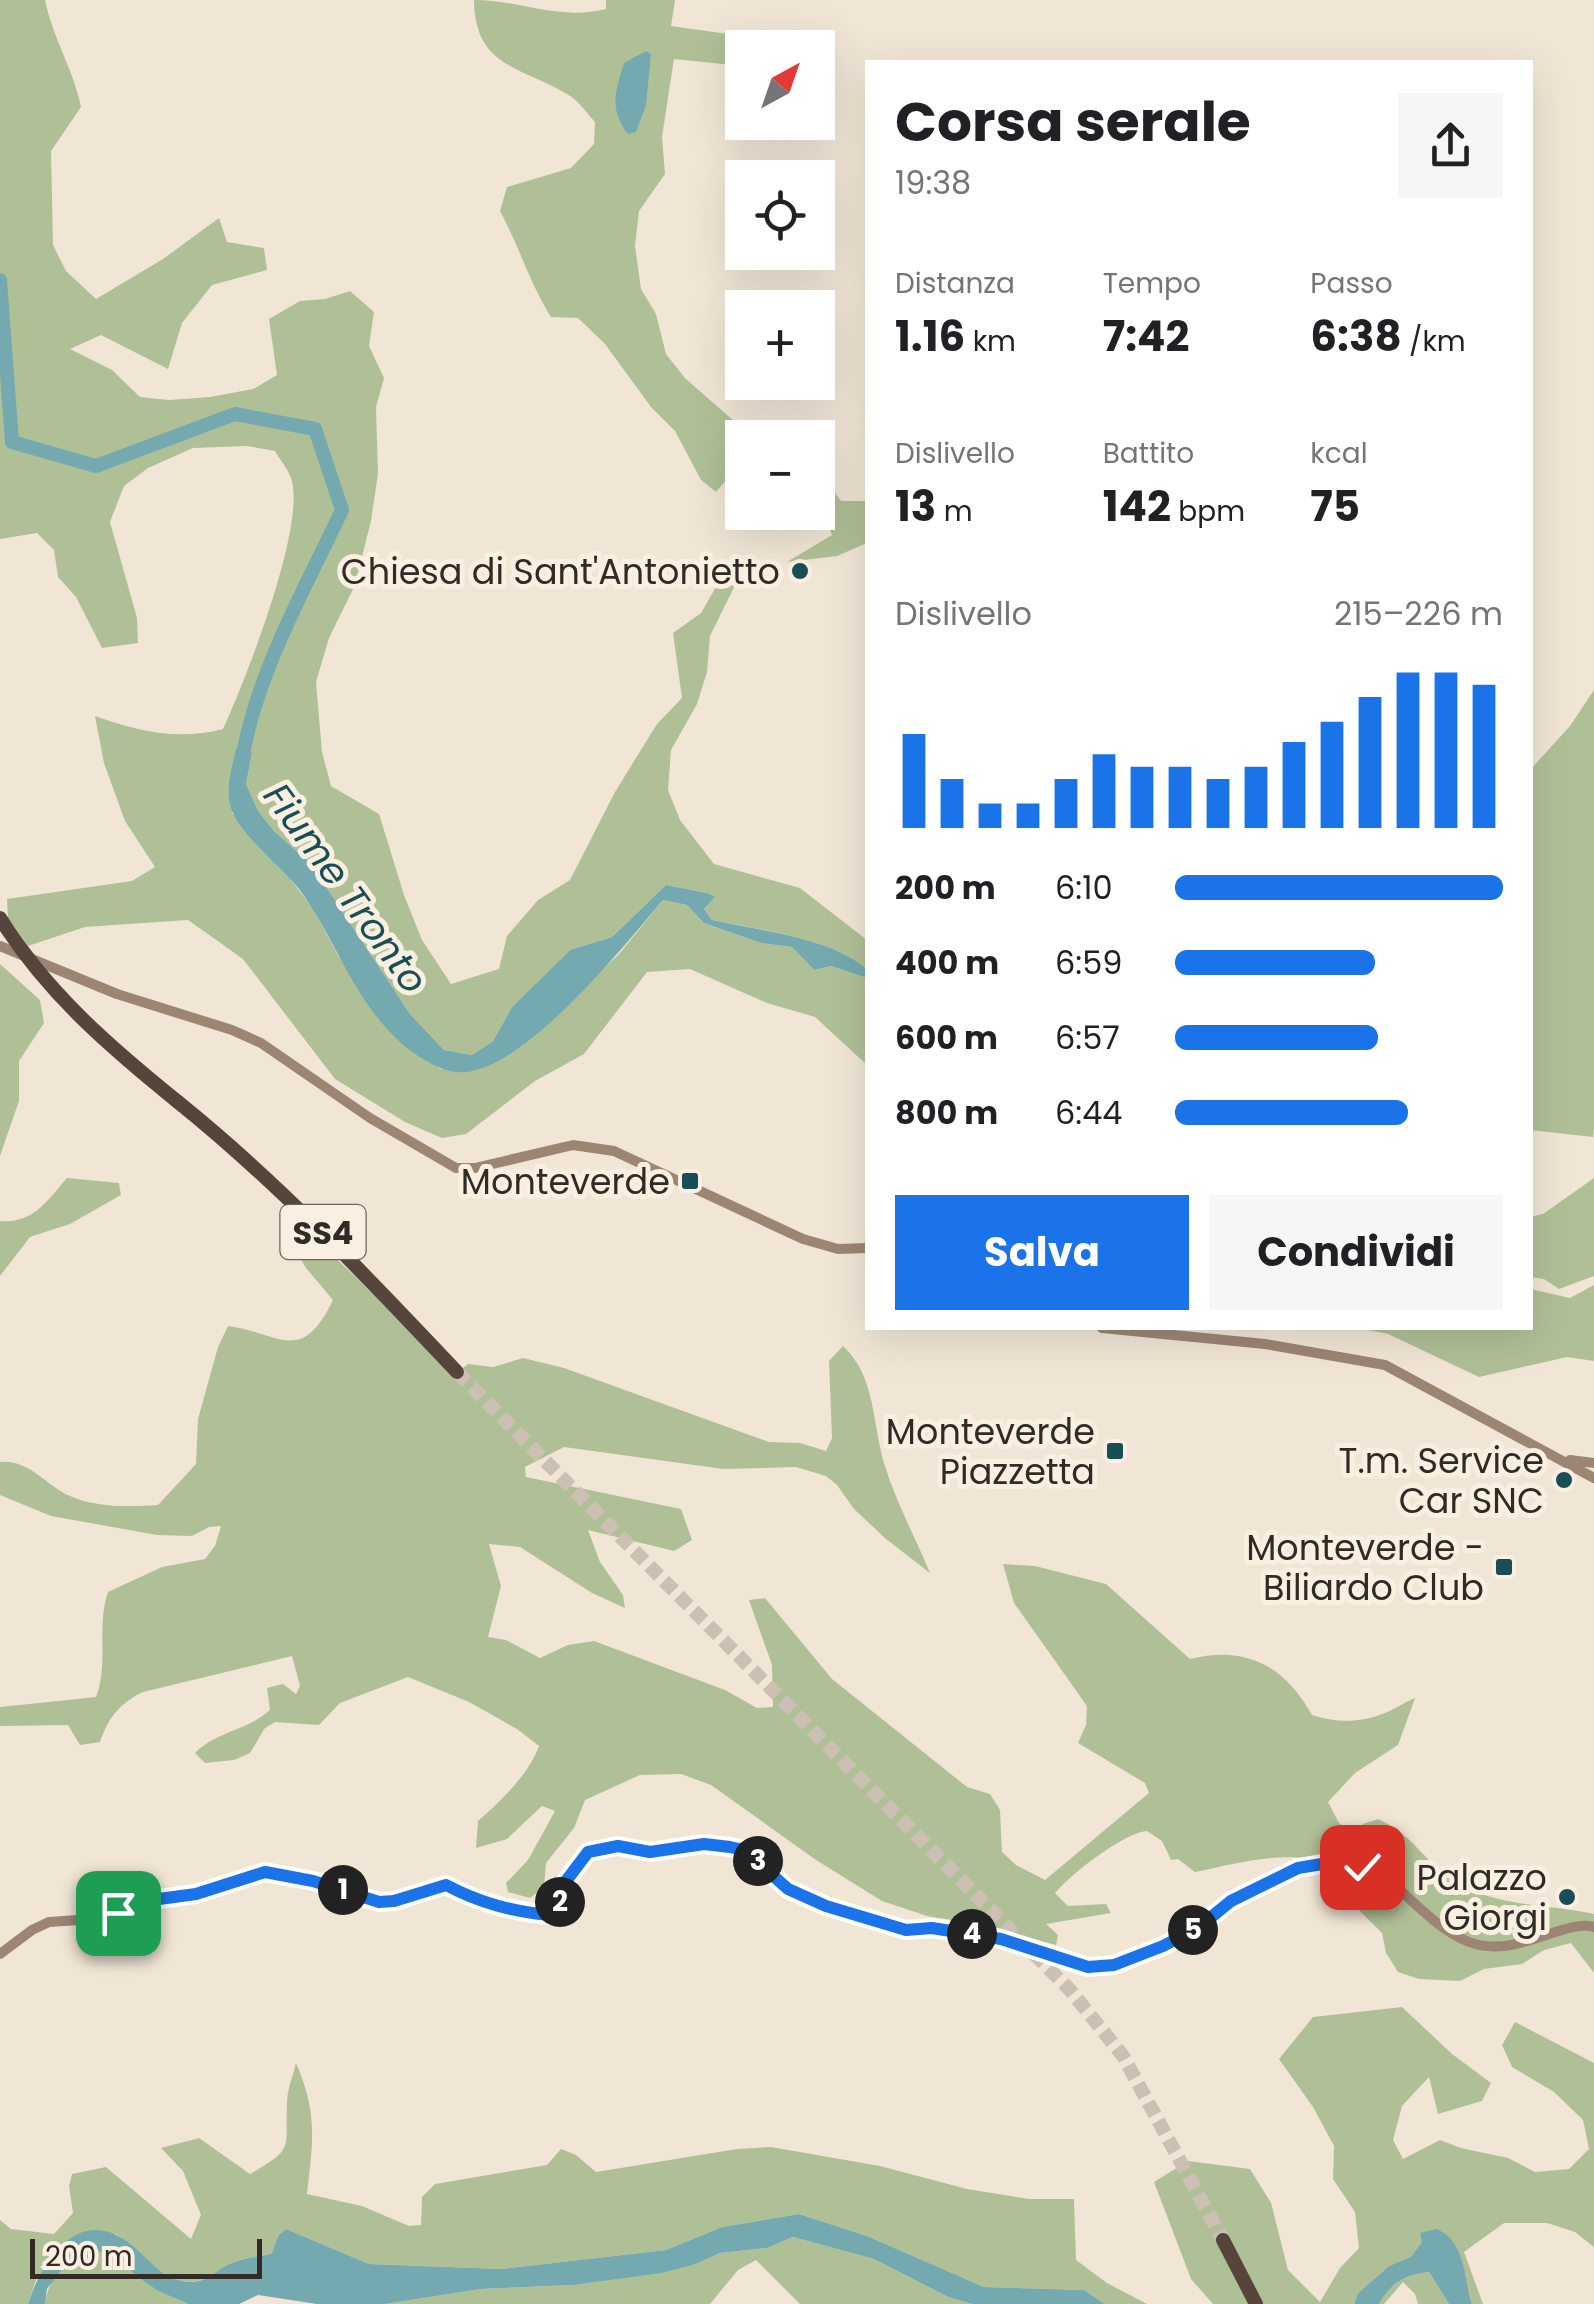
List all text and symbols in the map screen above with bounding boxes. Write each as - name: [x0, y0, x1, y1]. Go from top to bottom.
- north arrow: [725, 30, 835, 140]
- map controls: [725, 30, 835, 530]
- text: Corsa serale: [895, 83, 1251, 160]
- button: share: [1398, 93, 1503, 198]
- button: locate: [725, 160, 835, 270]
- text: 19:38: [895, 160, 971, 205]
- text: Distanza: [895, 264, 1015, 303]
- text: Tempo: [1103, 264, 1201, 303]
- text: Passo: [1310, 264, 1393, 303]
- button: +: [725, 290, 835, 400]
- text: 1.16: [895, 307, 965, 366]
- text: 7:42: [1103, 307, 1189, 366]
- text: 6:38: [1310, 307, 1402, 366]
- text: km: [965, 322, 1016, 361]
- text: /km: [1402, 322, 1466, 361]
- button: −: [725, 420, 835, 530]
- text: Dislivello: [895, 434, 1015, 473]
- text: Battito: [1103, 434, 1194, 473]
- text: kcal: [1310, 434, 1368, 473]
- text: 13: [895, 477, 936, 536]
- text: 142: [1103, 477, 1171, 536]
- text: 75: [1310, 477, 1360, 536]
- text: m: [936, 492, 973, 531]
- text: bpm: [1171, 492, 1245, 531]
- place label: Chiesa di Sant'Antonietto: [341, 547, 780, 596]
- marker: Chiesa di Sant'Antonietto: [789, 560, 811, 582]
- text: Dislivello: [895, 591, 1032, 636]
- text: 215–226 m: [1334, 591, 1503, 636]
- water label: Fiume Tronto: [252, 772, 440, 1004]
- text: 200 m: [895, 865, 996, 910]
- text: 6:10: [1055, 865, 1112, 910]
- text: 400 m: [895, 940, 999, 985]
- text: 6:59: [1055, 940, 1122, 985]
- text: 600 m: [895, 1015, 998, 1060]
- text: 6:57: [1055, 1015, 1120, 1060]
- text: 800 m: [895, 1090, 998, 1135]
- text: 6:44: [1055, 1090, 1122, 1135]
- place label: Monteverde: [461, 1157, 670, 1206]
- marker: Monteverde: [679, 1170, 701, 1192]
- button: Salva: [895, 1195, 1189, 1310]
- button: Condividi: [1209, 1195, 1503, 1310]
- road number: SS4: [280, 1205, 366, 1259]
- place label: Monteverde Piazzetta: [886, 1407, 1095, 1496]
- place label: T.m. Service Car SNC: [1338, 1436, 1544, 1525]
- marker: Monteverde Piazzetta: [1104, 1440, 1126, 1462]
- marker: T.m. Service Car SNC: [1553, 1469, 1575, 1491]
- place label: Monteverde - Biliardo Club: [1246, 1523, 1484, 1612]
- marker: Monteverde - Biliardo Club: [1493, 1556, 1515, 1578]
- pin: [1320, 1825, 1405, 1910]
- pin: 3: [733, 1836, 783, 1886]
- icon: check: [1335, 1840, 1390, 1895]
- text: 3: [750, 1841, 766, 1880]
- place label: Palazzo Giorgi: [1417, 1853, 1547, 1942]
- pin: 1: [318, 1865, 368, 1915]
- text: 1: [338, 1870, 348, 1909]
- pin: [76, 1871, 161, 1956]
- pin: 2: [535, 1877, 585, 1927]
- text: 2: [552, 1882, 568, 1921]
- icon: arrive: [91, 1886, 146, 1941]
- marker: Palazzo Giorgi: [1556, 1886, 1578, 1908]
- pin: 5: [1168, 1905, 1218, 1955]
- pin: 4: [947, 1909, 997, 1959]
- text: 5: [1184, 1910, 1202, 1949]
- text: 4: [963, 1914, 981, 1953]
- scale bar: [30, 2234, 262, 2278]
- text: 200 m: [45, 2237, 133, 2276]

